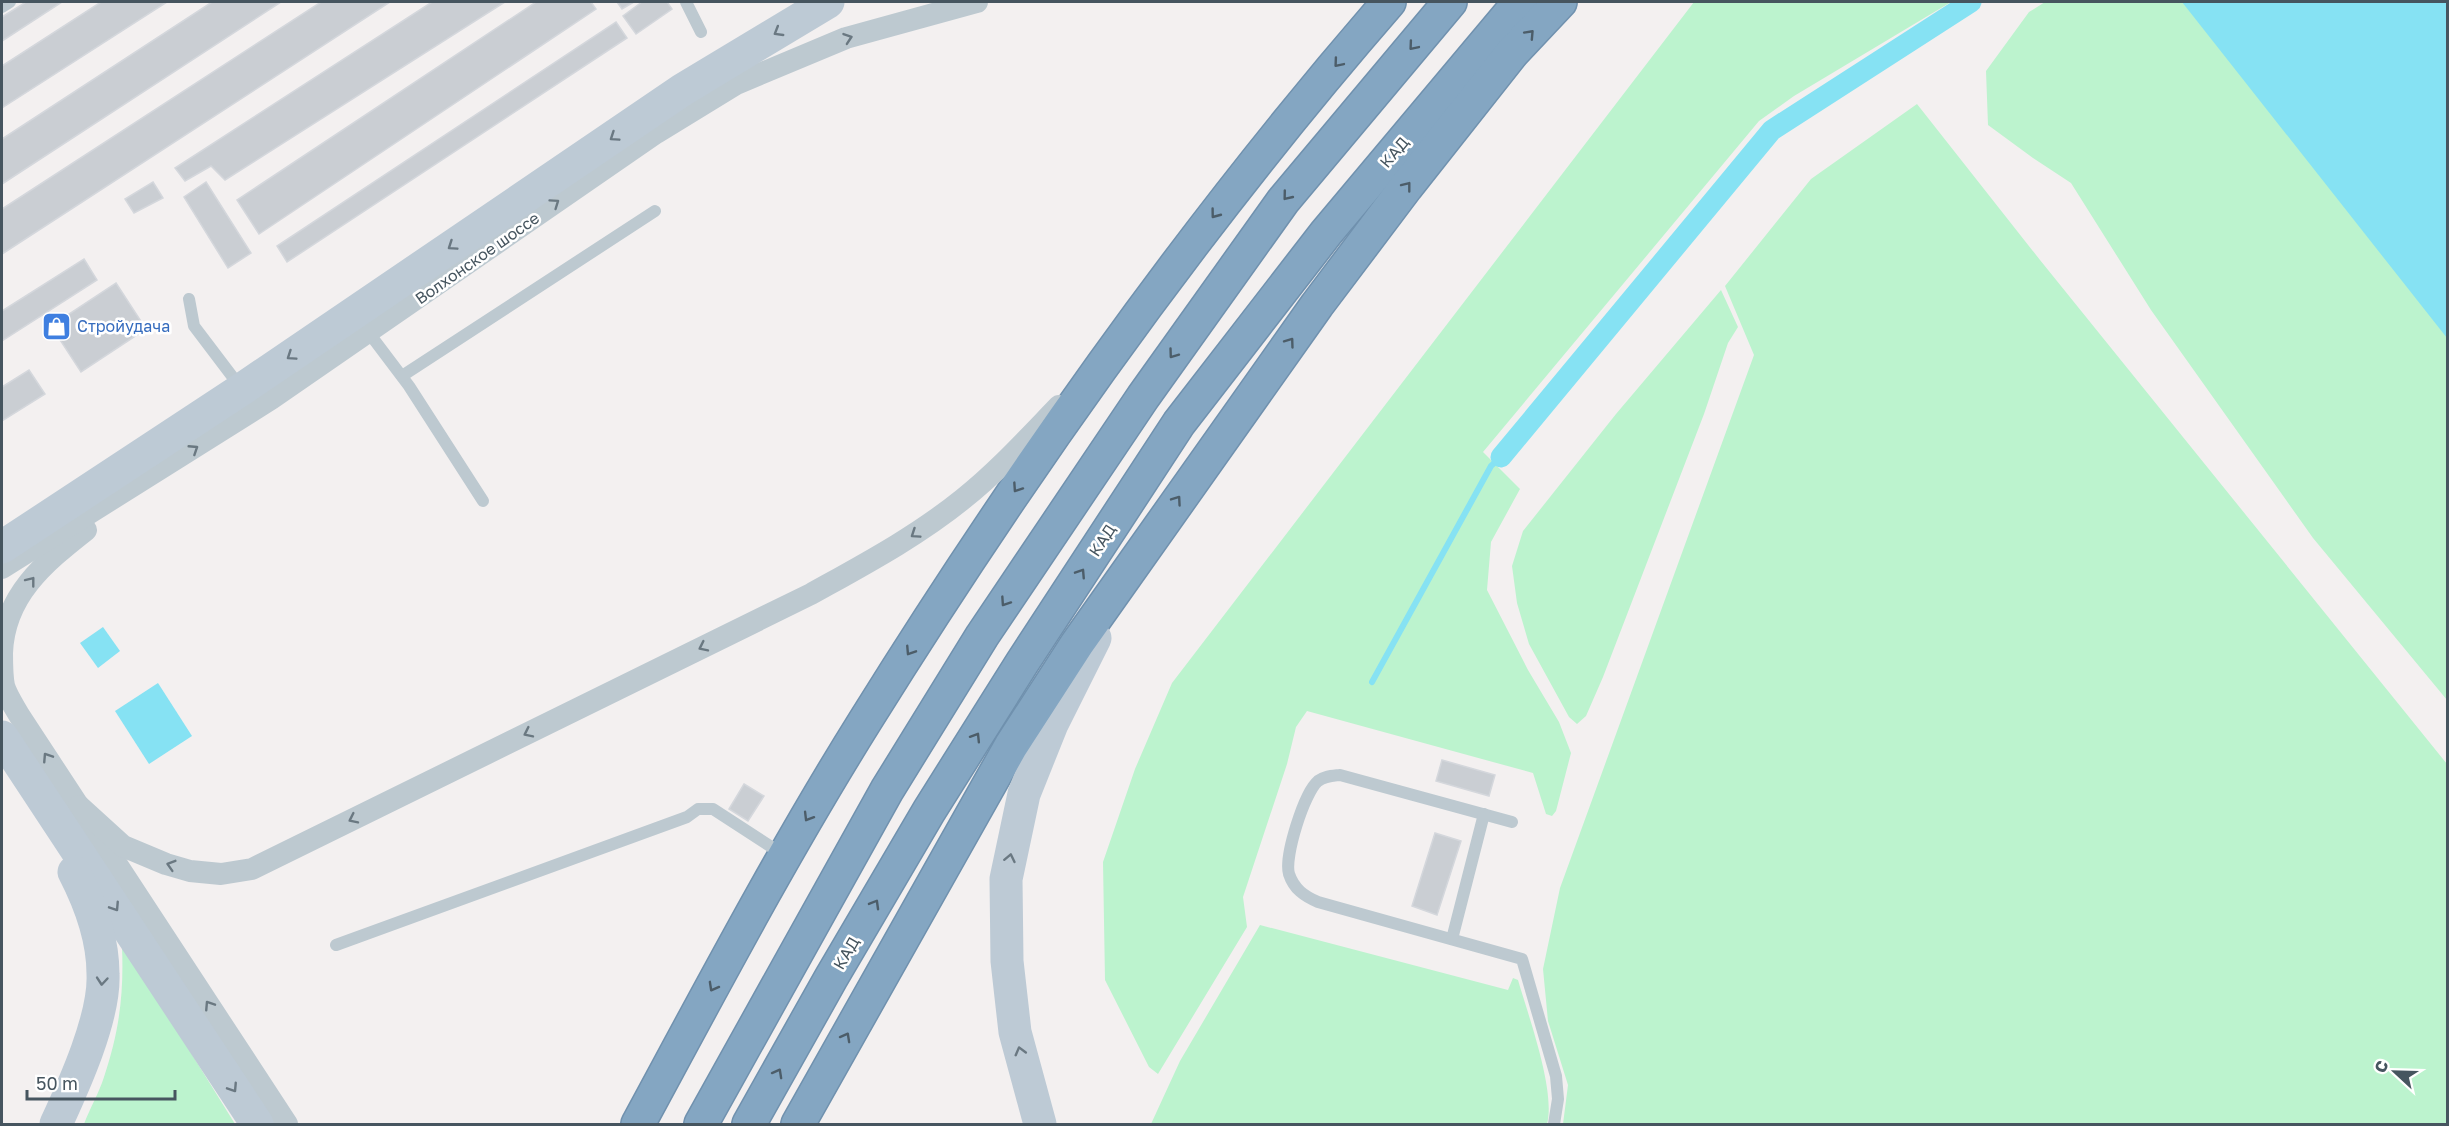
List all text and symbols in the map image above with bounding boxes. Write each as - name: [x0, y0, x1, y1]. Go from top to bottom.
- one-way arrow: [774, 24, 784, 36]
- one-way arrow: [1523, 31, 1534, 41]
- one-way arrow: [842, 33, 853, 46]
- one-way arrow: [1409, 39, 1420, 50]
- one-way arrow: [1334, 56, 1345, 67]
- one-way arrow: [609, 130, 620, 141]
- street label: КАД: [1375, 132, 1413, 172]
- one-way arrow: [1400, 181, 1411, 192]
- one-way arrow: [1284, 189, 1295, 200]
- one-way arrow: [549, 199, 560, 210]
- street label: Волхонское шоссе: [411, 208, 543, 308]
- one-way arrow: [1212, 208, 1223, 219]
- one-way arrow: [448, 239, 459, 250]
- shop icon: Стройудача: [40, 310, 72, 342]
- place label: Стройудача: [77, 316, 170, 336]
- one-way arrow: [1283, 337, 1294, 348]
- one-way arrow: [1170, 347, 1181, 358]
- one-way arrow: [287, 348, 297, 360]
- one-way arrow: [188, 444, 198, 456]
- one-way arrow: [1014, 481, 1025, 492]
- one-way arrow: [1170, 496, 1181, 507]
- street label: КАД: [1084, 520, 1120, 560]
- one-way arrow: [911, 527, 922, 538]
- one-way arrow: [1074, 569, 1085, 580]
- one-way arrow: [23, 577, 34, 588]
- one-way arrow: [1001, 595, 1012, 606]
- one-way arrow: [698, 640, 709, 652]
- one-way arrow: [906, 645, 918, 655]
- one-way arrow: [523, 726, 534, 738]
- one-way arrow: [968, 733, 980, 743]
- one-way arrow: [43, 753, 54, 764]
- one-way arrow: [804, 811, 815, 821]
- one-way arrow: [348, 812, 359, 824]
- one-way arrow: [1003, 853, 1016, 863]
- one-way arrow: [166, 860, 177, 872]
- one-way arrow: [867, 900, 879, 910]
- one-way arrow: [108, 901, 119, 912]
- street label: КАД: [829, 933, 863, 973]
- one-way arrow: [96, 976, 109, 985]
- one-way arrow: [709, 981, 720, 991]
- one-way arrow: [205, 1001, 216, 1012]
- one-way arrow: [839, 1032, 850, 1043]
- north arrow: [2365, 1042, 2425, 1102]
- one-way arrow: [1015, 1046, 1028, 1056]
- text: С: [2370, 1057, 2392, 1075]
- scale bar: [27, 1063, 176, 1101]
- one-way arrow: [771, 1069, 782, 1080]
- text: 50 m: [36, 1072, 78, 1094]
- one-way arrow: [226, 1082, 238, 1092]

